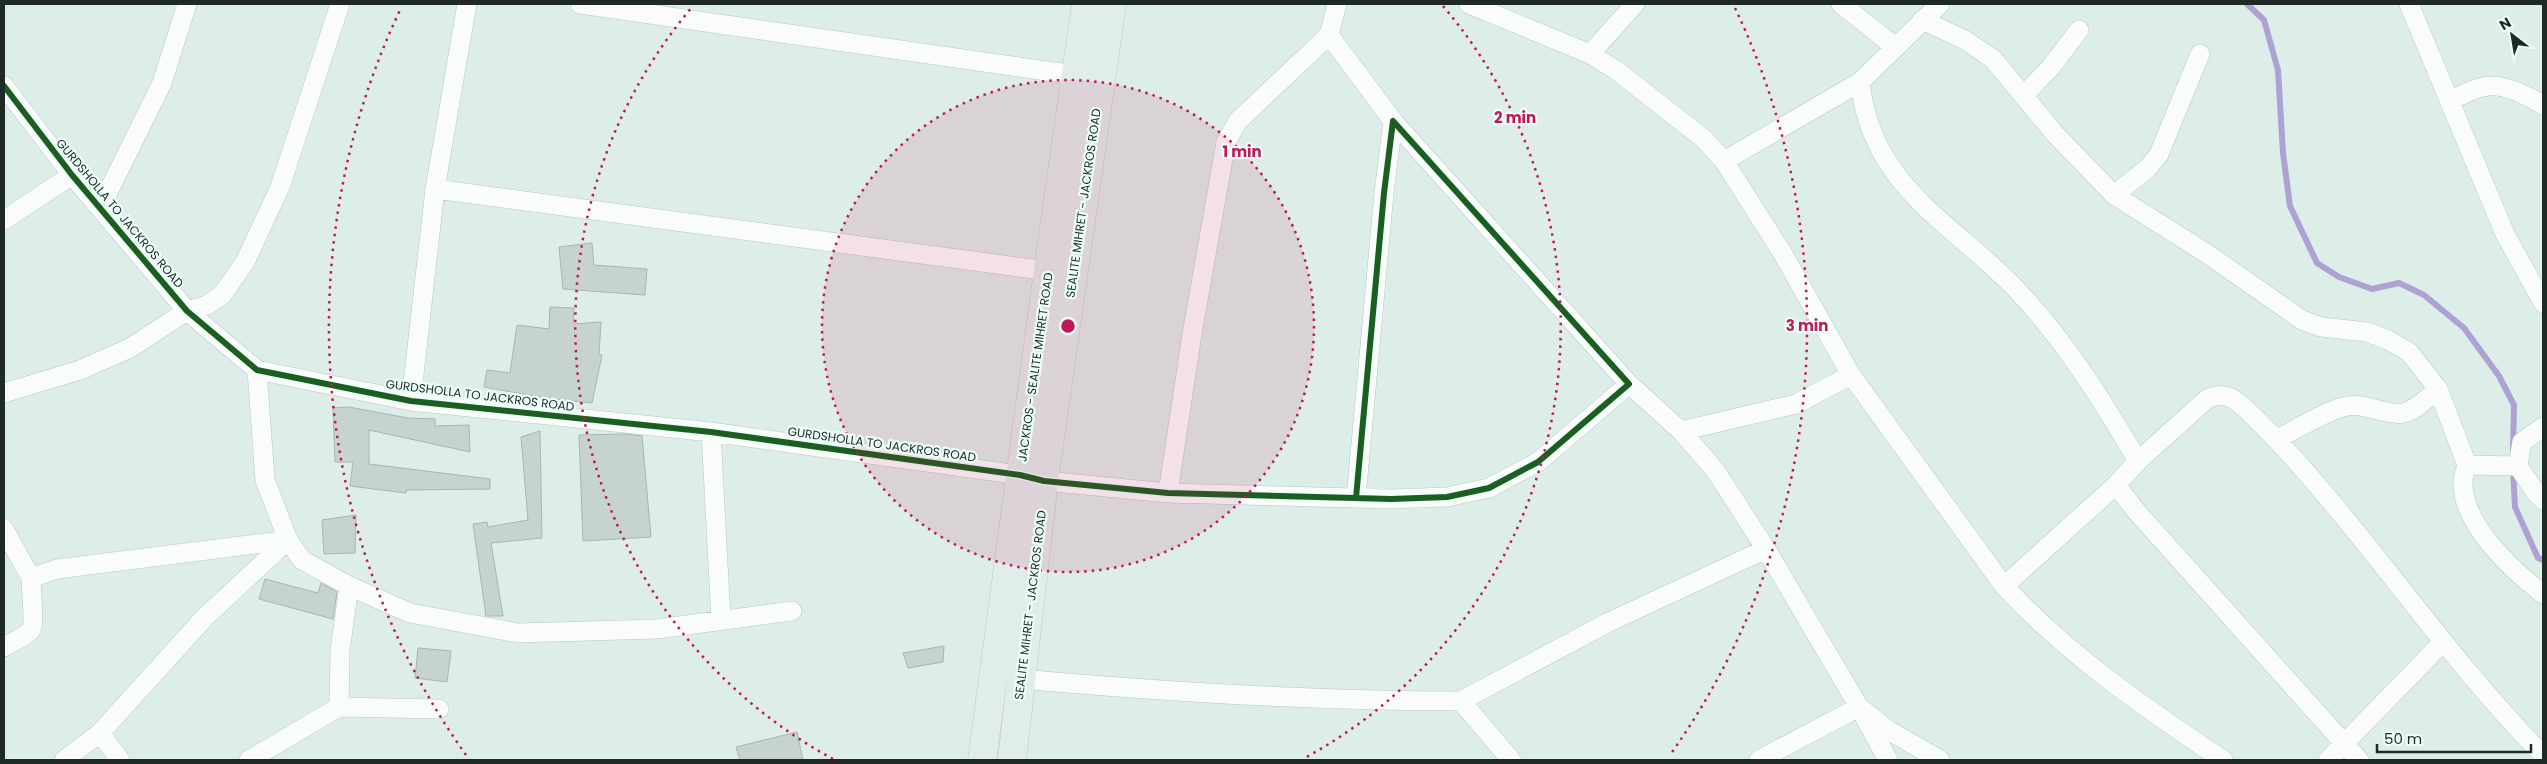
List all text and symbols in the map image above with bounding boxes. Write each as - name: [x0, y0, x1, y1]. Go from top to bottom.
- north arrow: [2487, 10, 2537, 60]
- text: N: [2496, 13, 2515, 35]
- street label: SEALITE MIHRET - JACKROS ROAD: [1061, 107, 1105, 299]
- text: 2 min: [1494, 107, 1536, 128]
- street label: GURDSHOLLA TO JACKROS ROAD: [52, 135, 188, 291]
- text: 1 min: [1222, 141, 1262, 162]
- street label: JACKROS - SEALITE MIHRET ROAD: [1013, 271, 1057, 463]
- text: 3 min: [1786, 315, 1828, 336]
- centre of rings: [1059, 317, 1077, 335]
- street label: GURDSHOLLA TO JACKROS ROAD: [385, 375, 575, 415]
- street label: GURDSHOLLA TO JACKROS ROAD: [787, 422, 977, 466]
- street label: SEALITE MIHRET - JACKROS ROAD: [1010, 509, 1050, 701]
- scale bar: [2377, 722, 2531, 754]
- text: 50 m: [2384, 728, 2422, 749]

